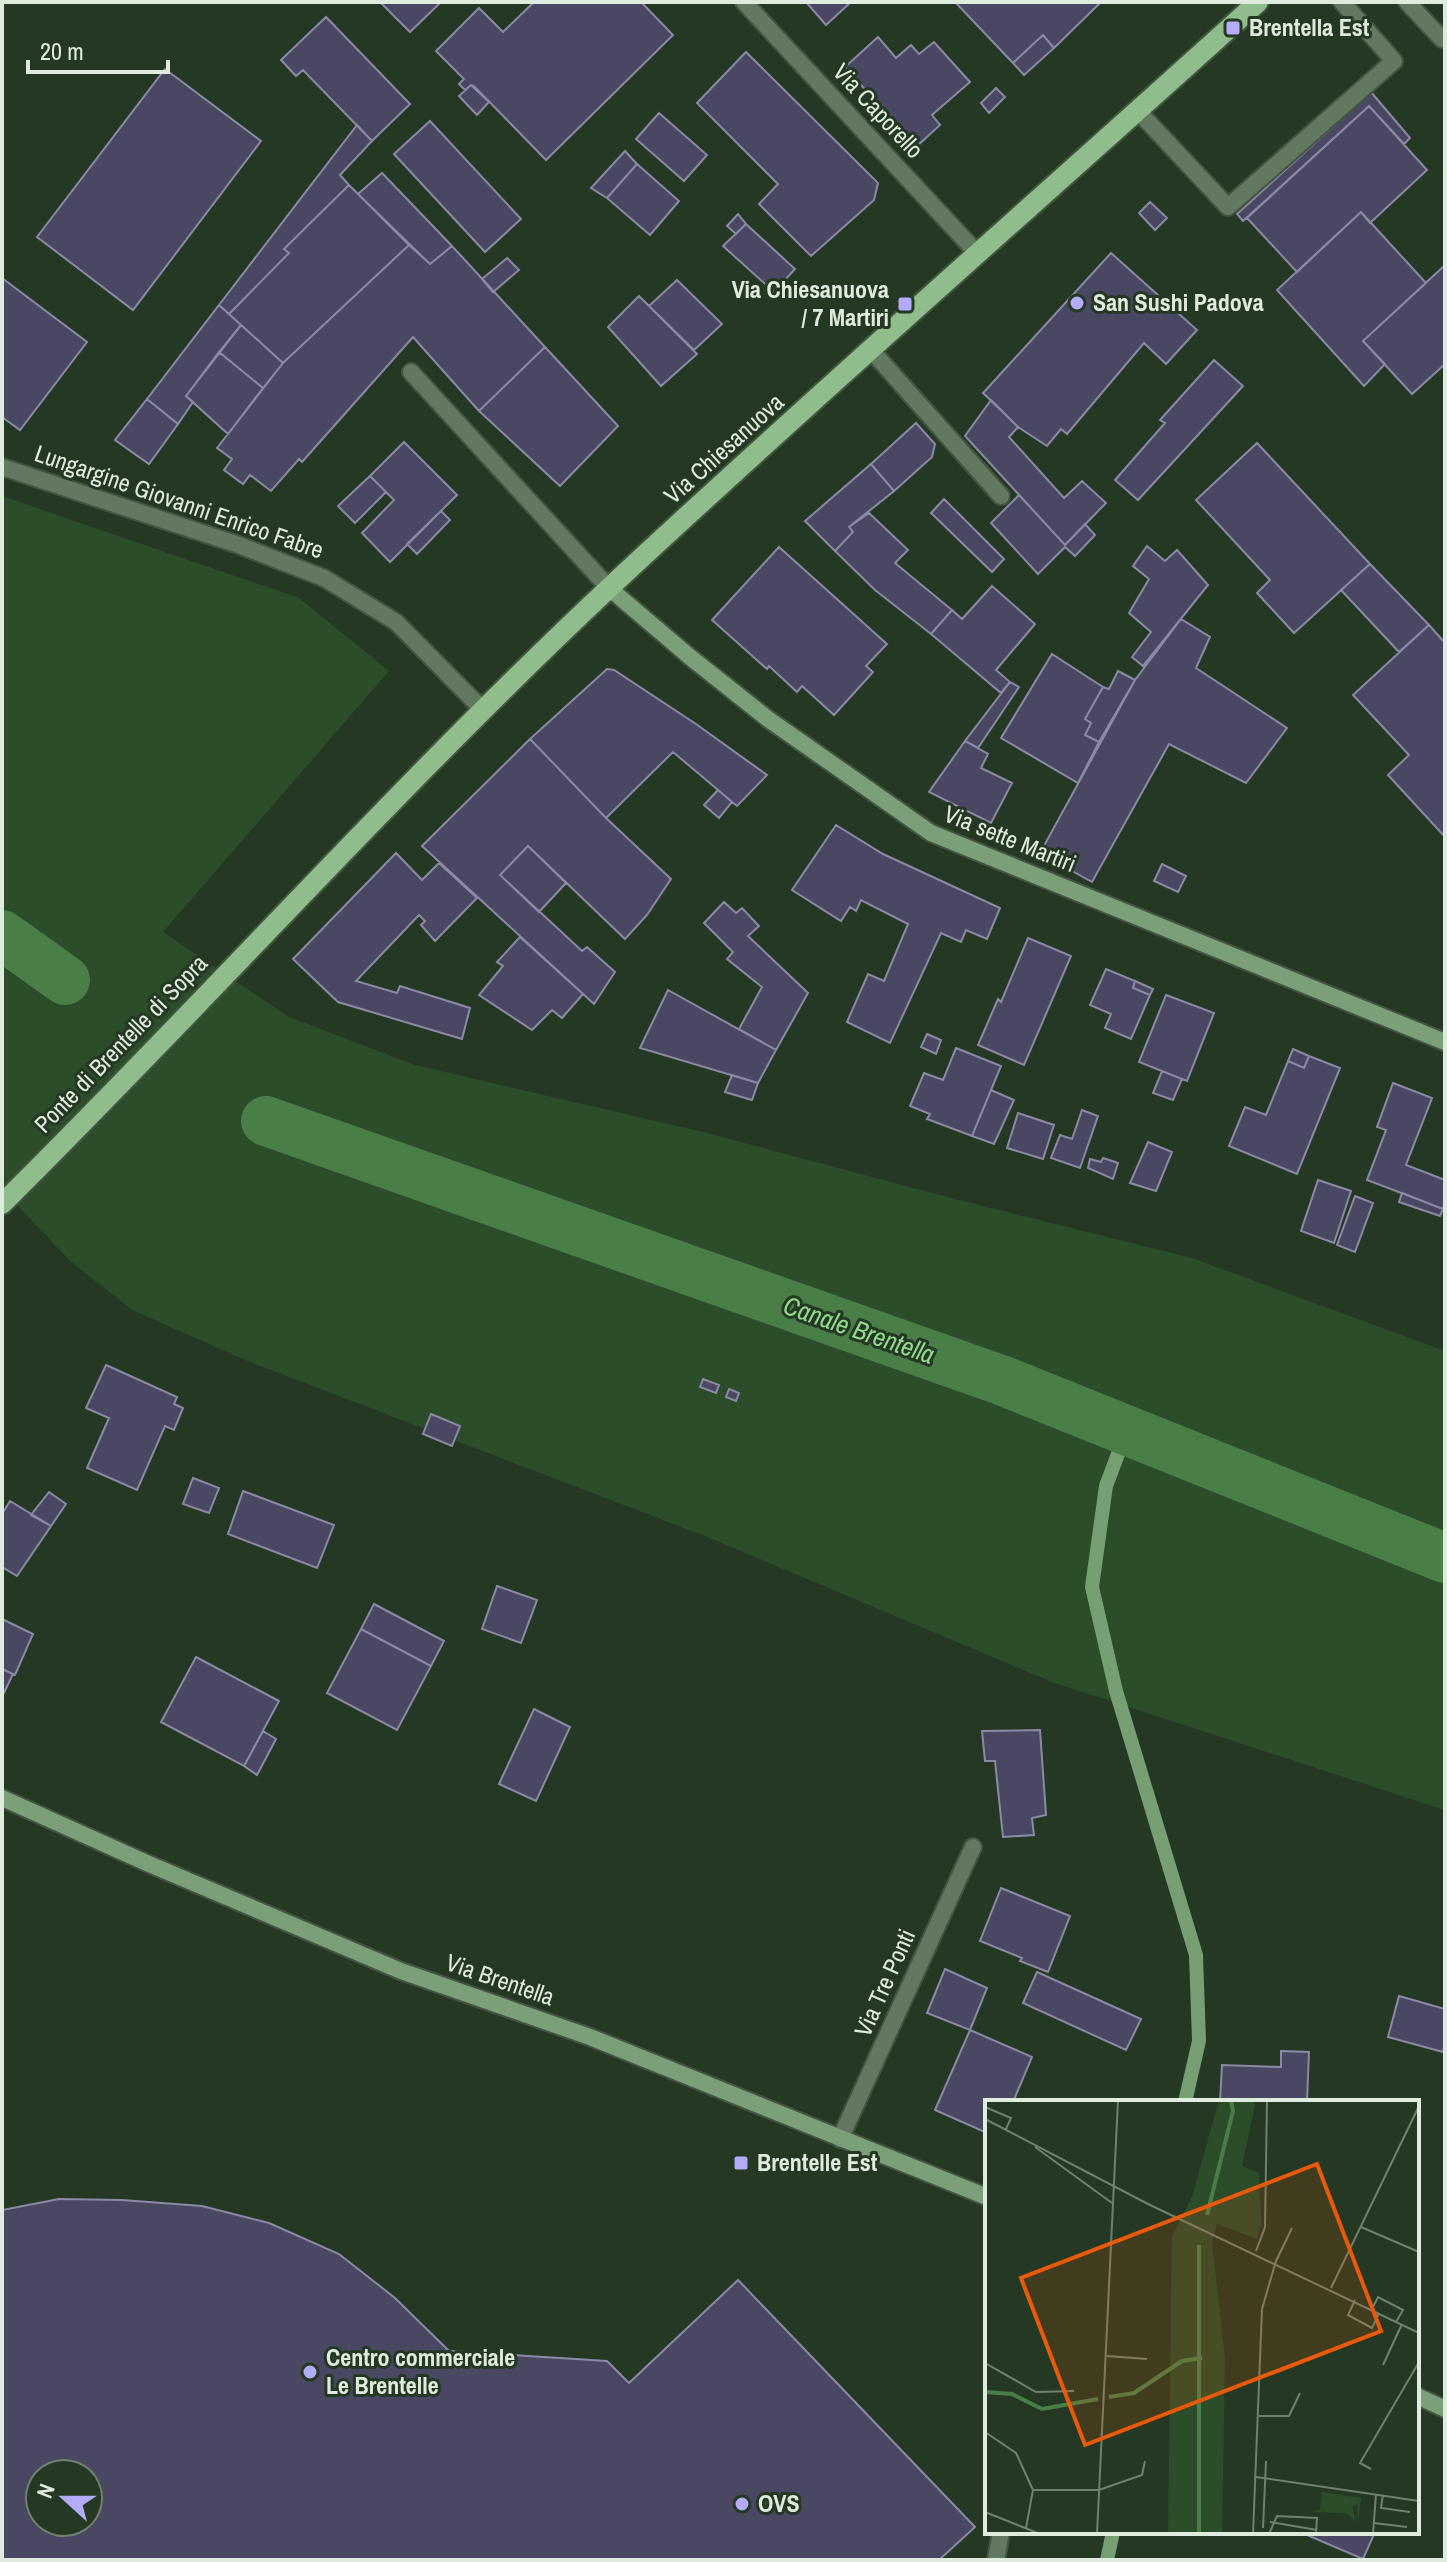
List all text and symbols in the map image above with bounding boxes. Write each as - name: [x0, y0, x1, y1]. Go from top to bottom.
- place label: Brentella Est: [1249, 11, 1370, 43]
- marker: Brentella Est: [1224, 19, 1242, 37]
- scale bar: [28, 24, 168, 74]
- text: 20 m: [40, 35, 84, 67]
- street label: Via Caporello: [826, 56, 931, 165]
- place label: Via Chiesanuova / 7 Martiri: [732, 273, 889, 333]
- place label: San Sushi Padova: [1093, 286, 1264, 318]
- marker: San Sushi Padova: [1068, 294, 1086, 312]
- marker: Via Chiesanuova / 7 Martiri: [896, 295, 914, 313]
- street label: Via Chiesanuova: [657, 386, 790, 511]
- street label: Lungargine Giovanni Enrico Fabre: [31, 437, 328, 566]
- street label: Via sette Martiri: [940, 797, 1081, 879]
- street label: Ponte di Brentelle di Sopra: [27, 947, 214, 1139]
- water label: Canale Brentella: [779, 1287, 940, 1372]
- street label: Via Tre Ponti: [846, 1924, 922, 2041]
- street label: Via Brentella: [442, 1946, 559, 2012]
- inset map: [985, 2100, 1419, 2534]
- place label: Brentelle Est: [757, 2146, 878, 2178]
- marker: Brentelle Est: [732, 2154, 750, 2172]
- place label: Centro commerciale Le Brentelle: [326, 2341, 515, 2401]
- marker: Centro commerciale Le Brentelle: [301, 2363, 319, 2381]
- north arrow: [24, 2458, 104, 2538]
- text: N: [29, 2479, 62, 2502]
- place label: OVS: [758, 2487, 800, 2519]
- marker: OVS: [733, 2495, 751, 2513]

